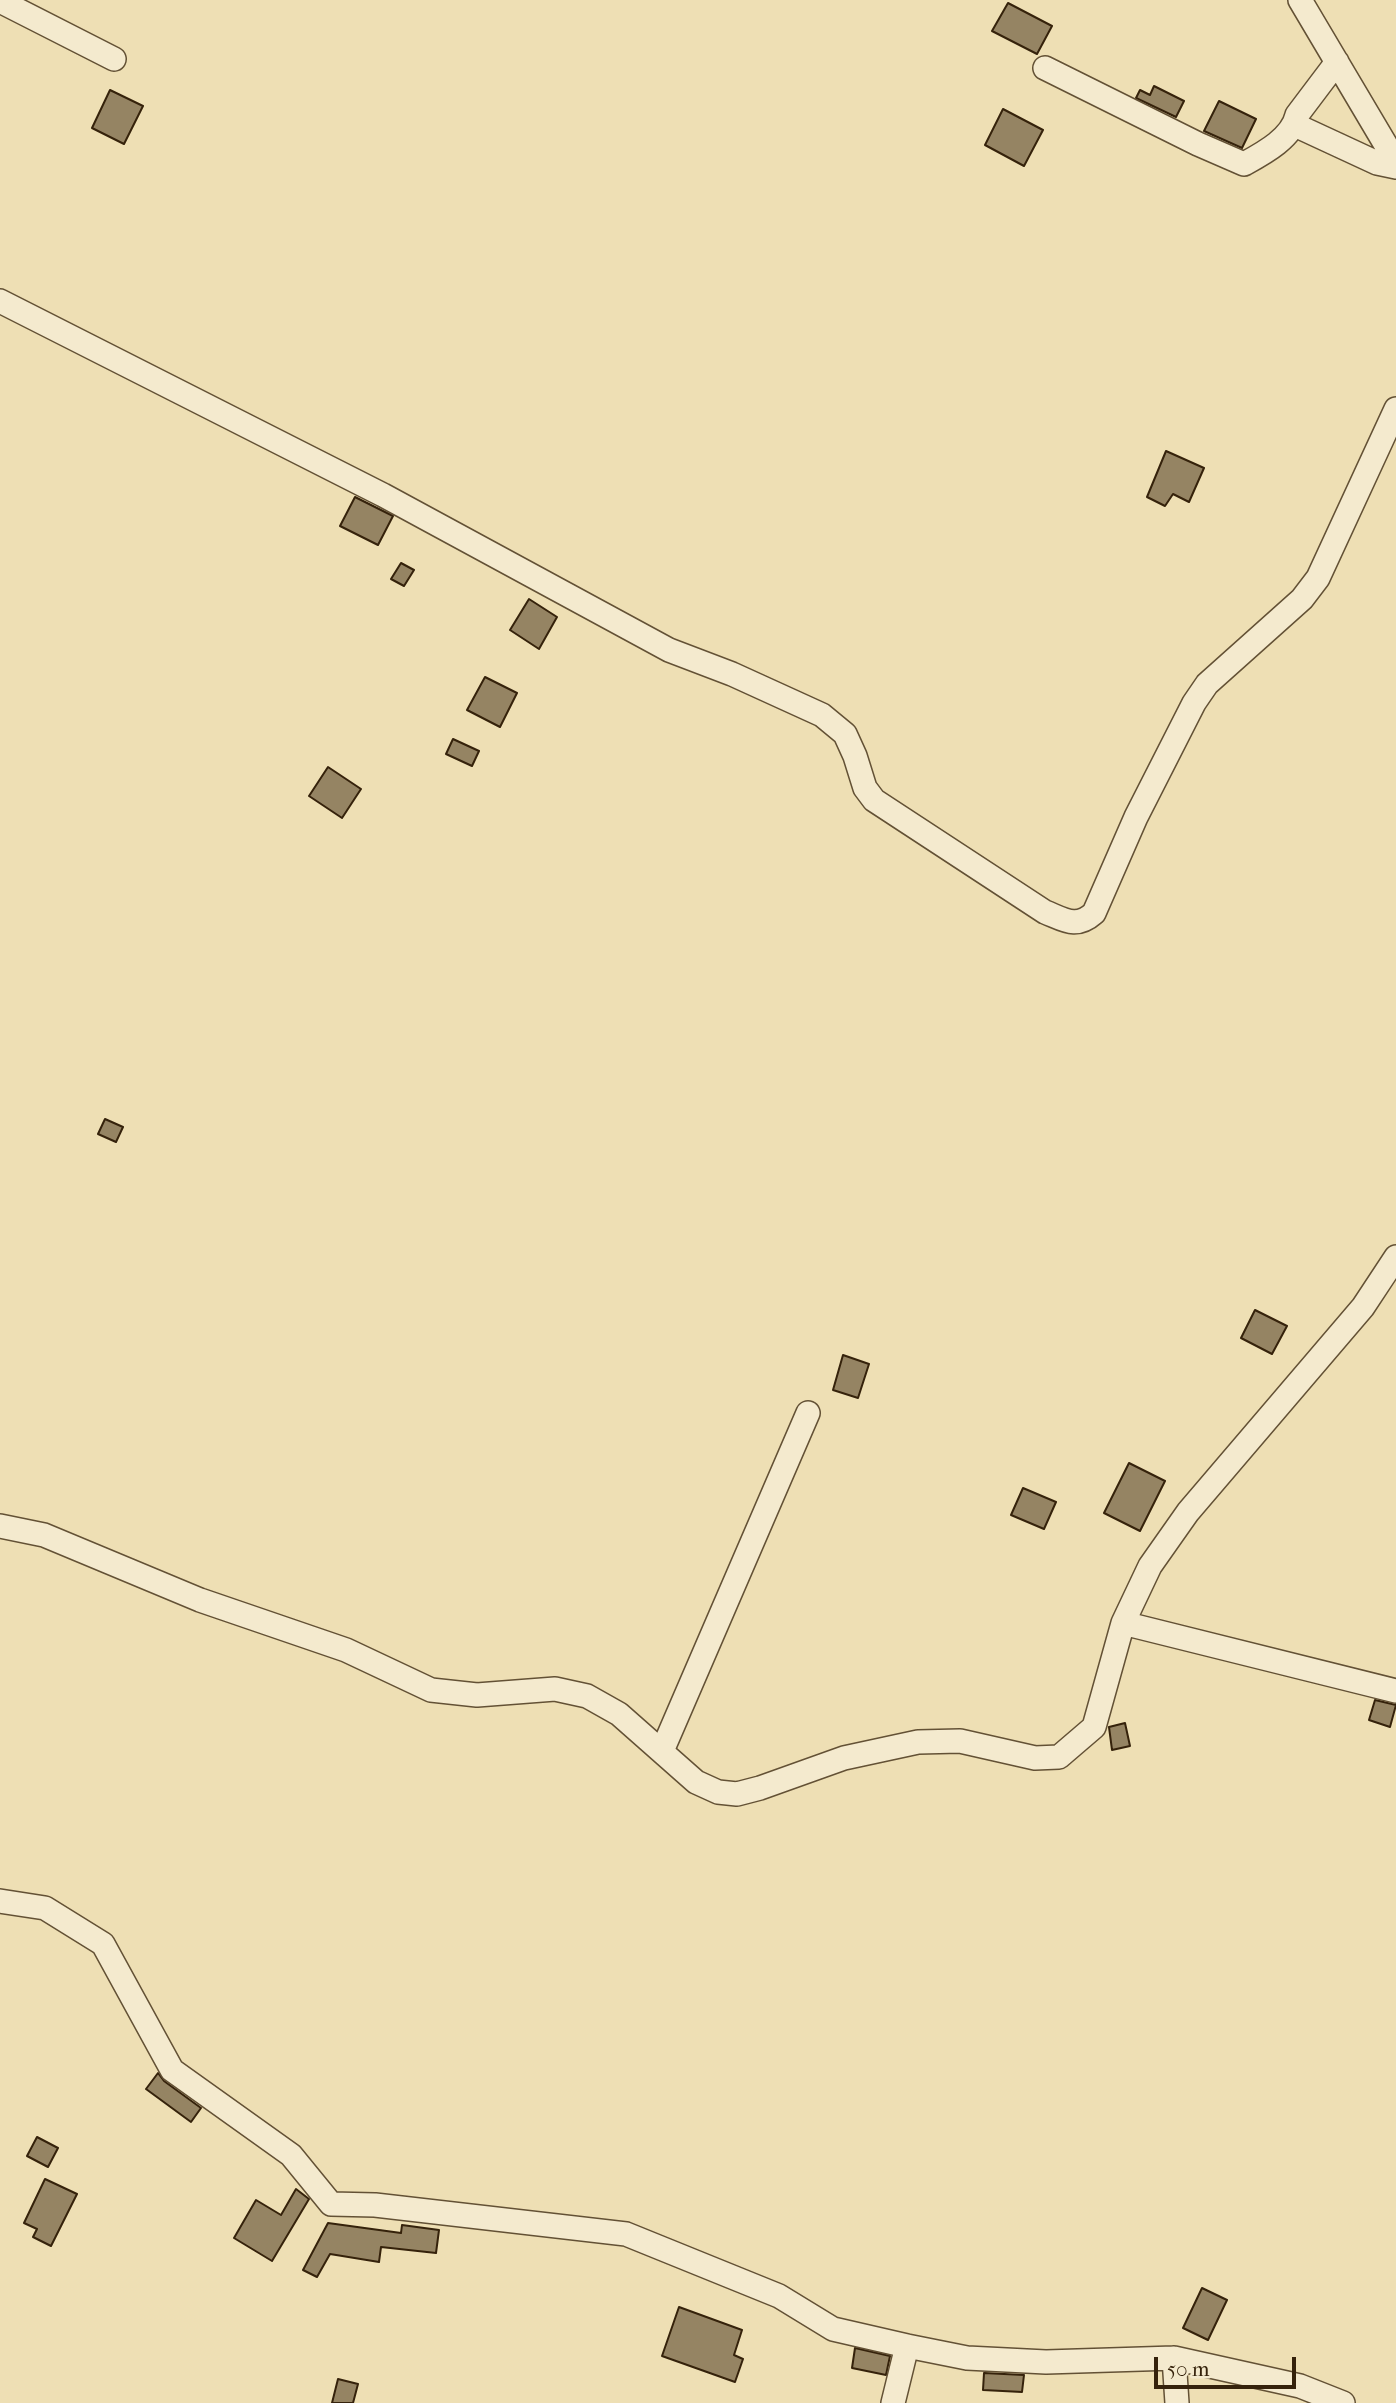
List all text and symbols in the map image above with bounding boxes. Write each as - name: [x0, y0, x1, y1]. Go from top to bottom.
- scale bar: [1158, 2344, 1300, 2388]
- text: 50 m: [1167, 2357, 1210, 2381]

